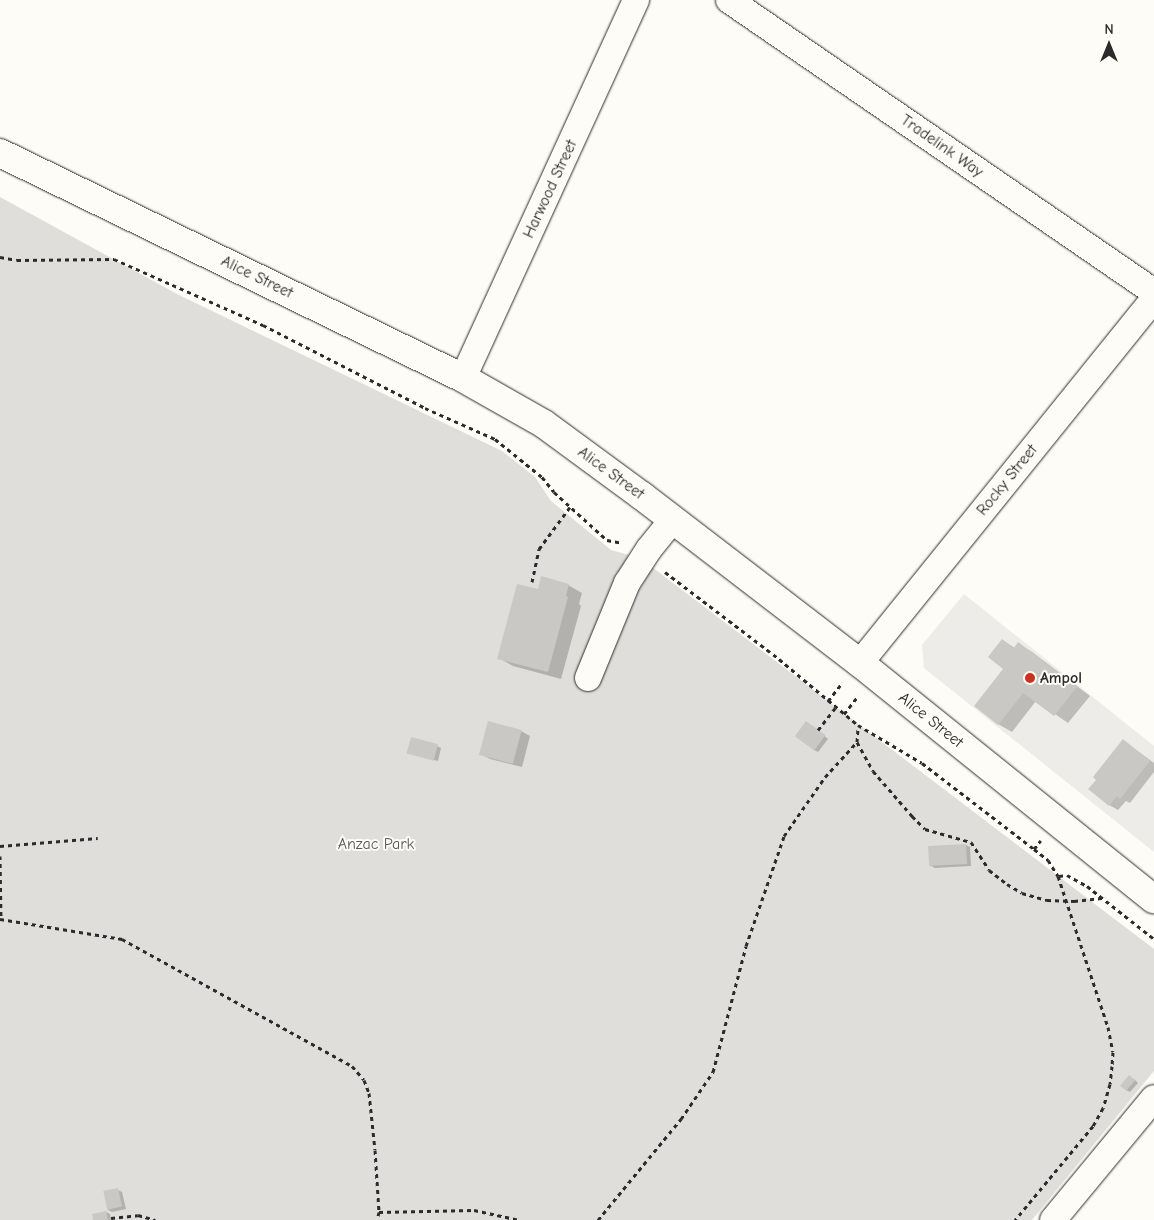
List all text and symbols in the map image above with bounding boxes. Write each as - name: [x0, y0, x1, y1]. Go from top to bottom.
- north arrow: [1084, 20, 1134, 70]
- text: N: [1104, 21, 1114, 38]
- street label: Tradelink Way: [897, 110, 987, 182]
- street label: Harwood Street: [519, 137, 581, 241]
- street label: Alice Street: [218, 251, 296, 303]
- street label: Rocky Street: [973, 441, 1041, 519]
- street label: Alice Street: [574, 442, 648, 504]
- place label: Ampol: [1040, 668, 1082, 688]
- marker: Ampol: [1024, 672, 1036, 684]
- street label: Alice Street: [895, 688, 967, 752]
- park label: Anzac Park: [338, 834, 414, 854]

